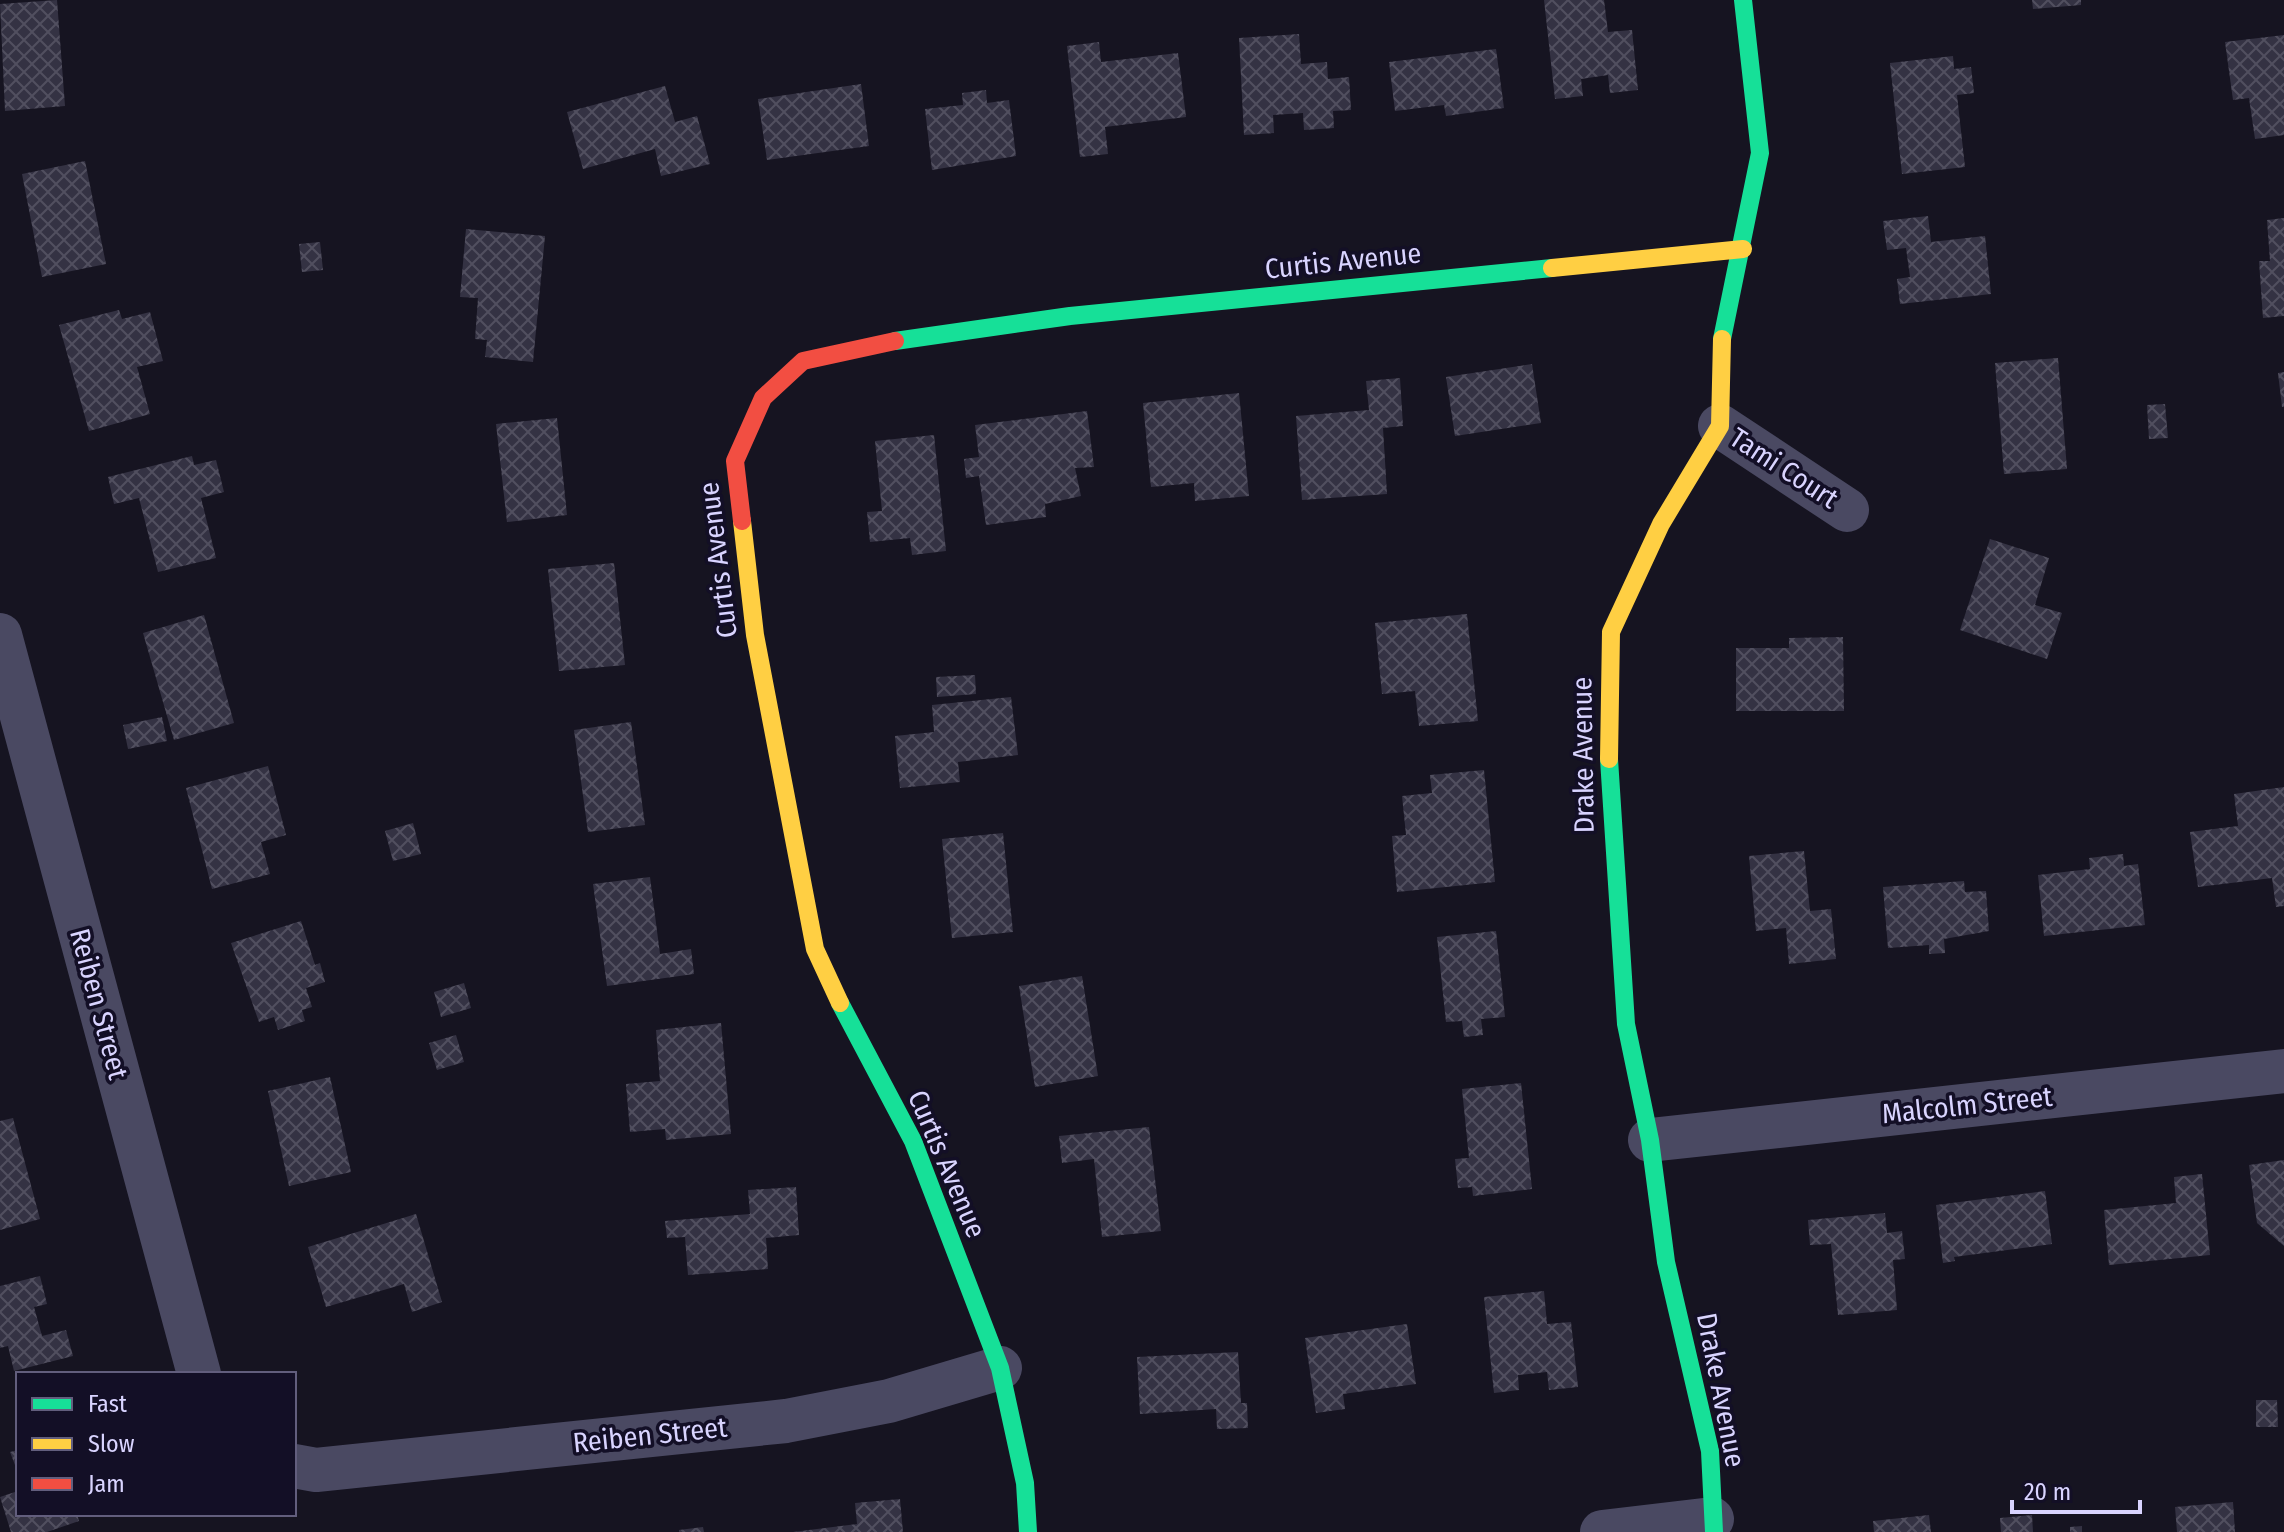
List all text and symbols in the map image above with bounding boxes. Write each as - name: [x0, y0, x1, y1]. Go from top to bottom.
- street label: Curtis Avenue: [1263, 236, 1423, 286]
- street label: Tami Court: [1724, 421, 1845, 516]
- street label: Curtis Avenue: [692, 480, 744, 640]
- street label: Drake Avenue: [1565, 677, 1601, 833]
- street label: Reiben Street: [63, 925, 135, 1084]
- street label: Malcolm Street: [1880, 1080, 2055, 1130]
- street label: Curtis Avenue: [901, 1085, 993, 1243]
- street label: Drake Avenue: [1690, 1310, 1752, 1470]
- legend: [16, 1372, 296, 1516]
- text: Fast: [88, 1390, 127, 1418]
- street label: Reiben Street: [571, 1410, 729, 1459]
- text: Slow: [88, 1430, 135, 1458]
- scale bar: [2012, 1464, 2140, 1514]
- text: Jam: [88, 1470, 125, 1498]
- text: 20 m: [2024, 1478, 2071, 1506]

